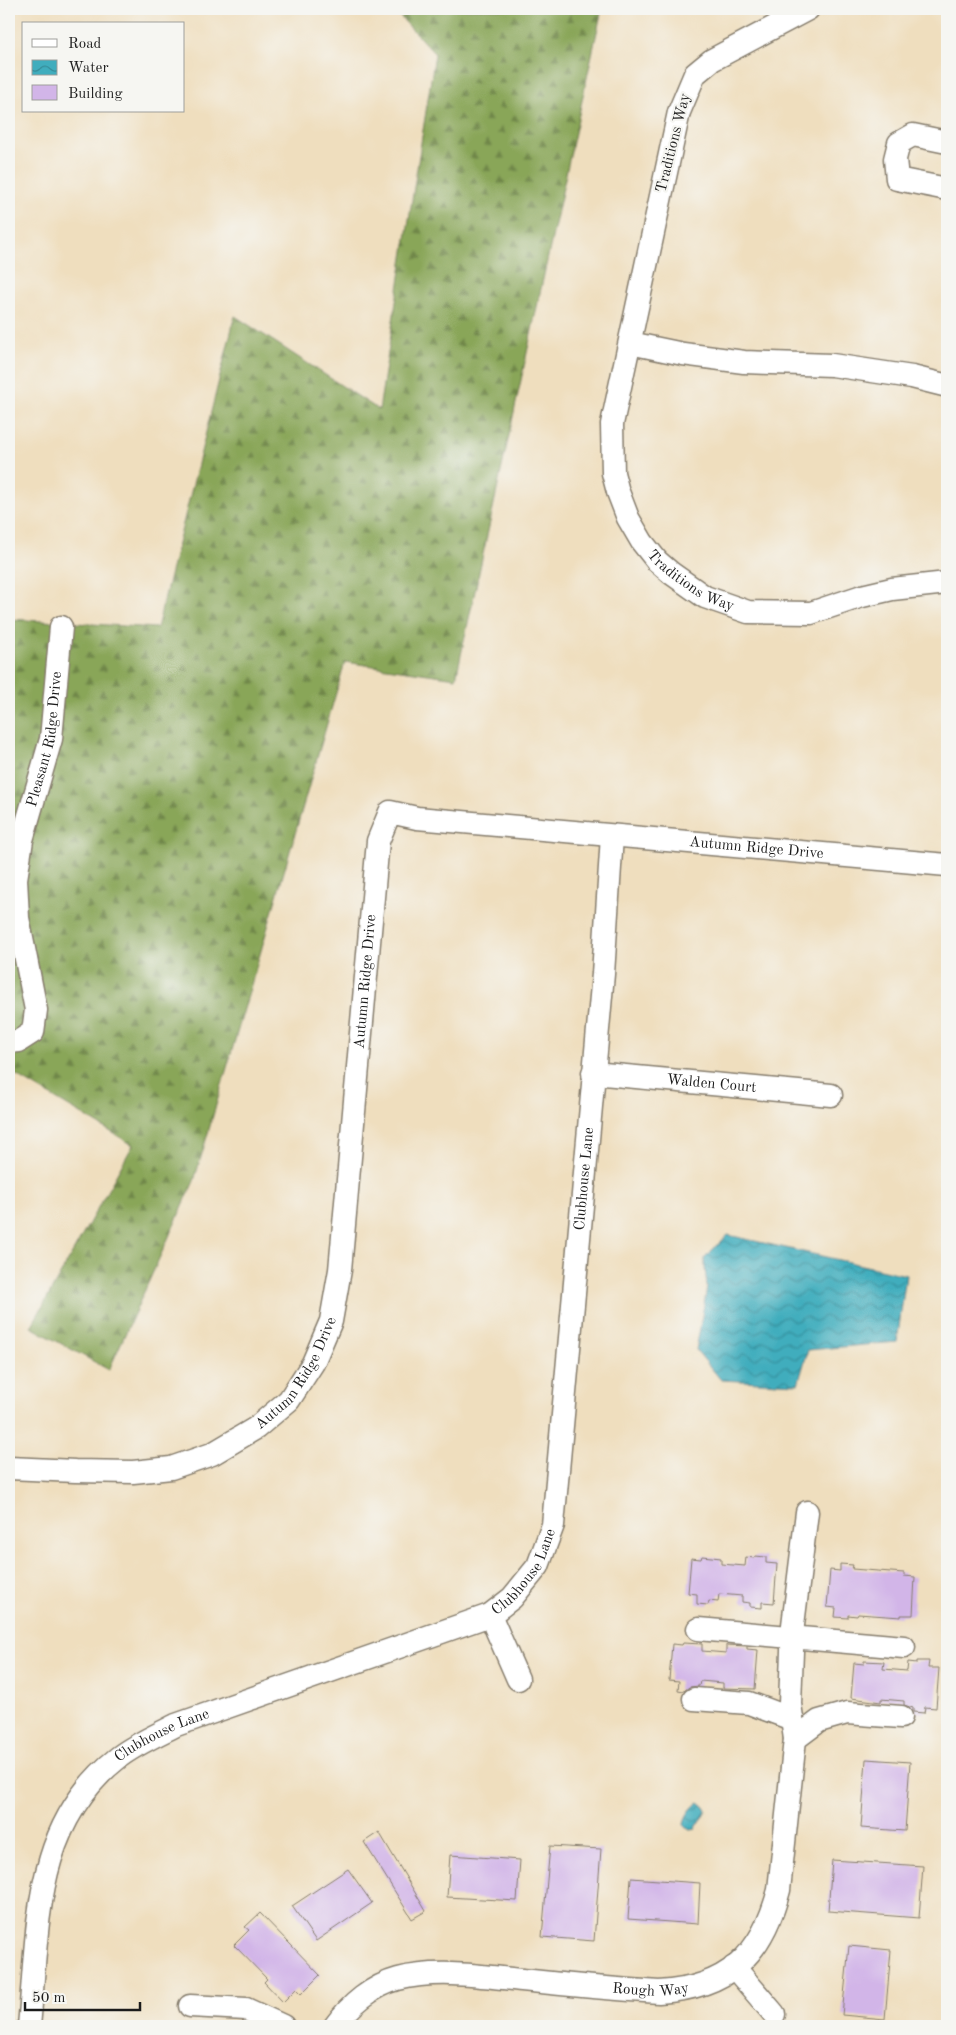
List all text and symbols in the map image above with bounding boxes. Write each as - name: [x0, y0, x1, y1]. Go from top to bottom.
- legend: [22, 22, 185, 112]
- text: Road: [68, 37, 102, 52]
- text: Water: [68, 61, 109, 76]
- text: Building: [68, 87, 123, 102]
- street label: Traditions Way: [654, 92, 694, 194]
- street label: Traditions Way: [644, 547, 736, 614]
- street label: Pleasant Ridge Drive: [24, 671, 65, 809]
- street label: Autumn Ridge Drive: [688, 835, 824, 862]
- street label: Autumn Ridge Drive: [352, 914, 379, 1050]
- street label: Walden Court: [666, 1072, 757, 1096]
- street label: Clubhouse Lane: [572, 1126, 597, 1231]
- street label: Autumn Ridge Drive: [253, 1316, 339, 1433]
- street label: Clubhouse Lane: [489, 1527, 558, 1618]
- street label: Clubhouse Lane: [112, 1706, 211, 1765]
- scale bar: [25, 1980, 140, 2012]
- street label: Rough Way: [612, 1981, 690, 2000]
- text: 50 m: [32, 1991, 66, 2006]

